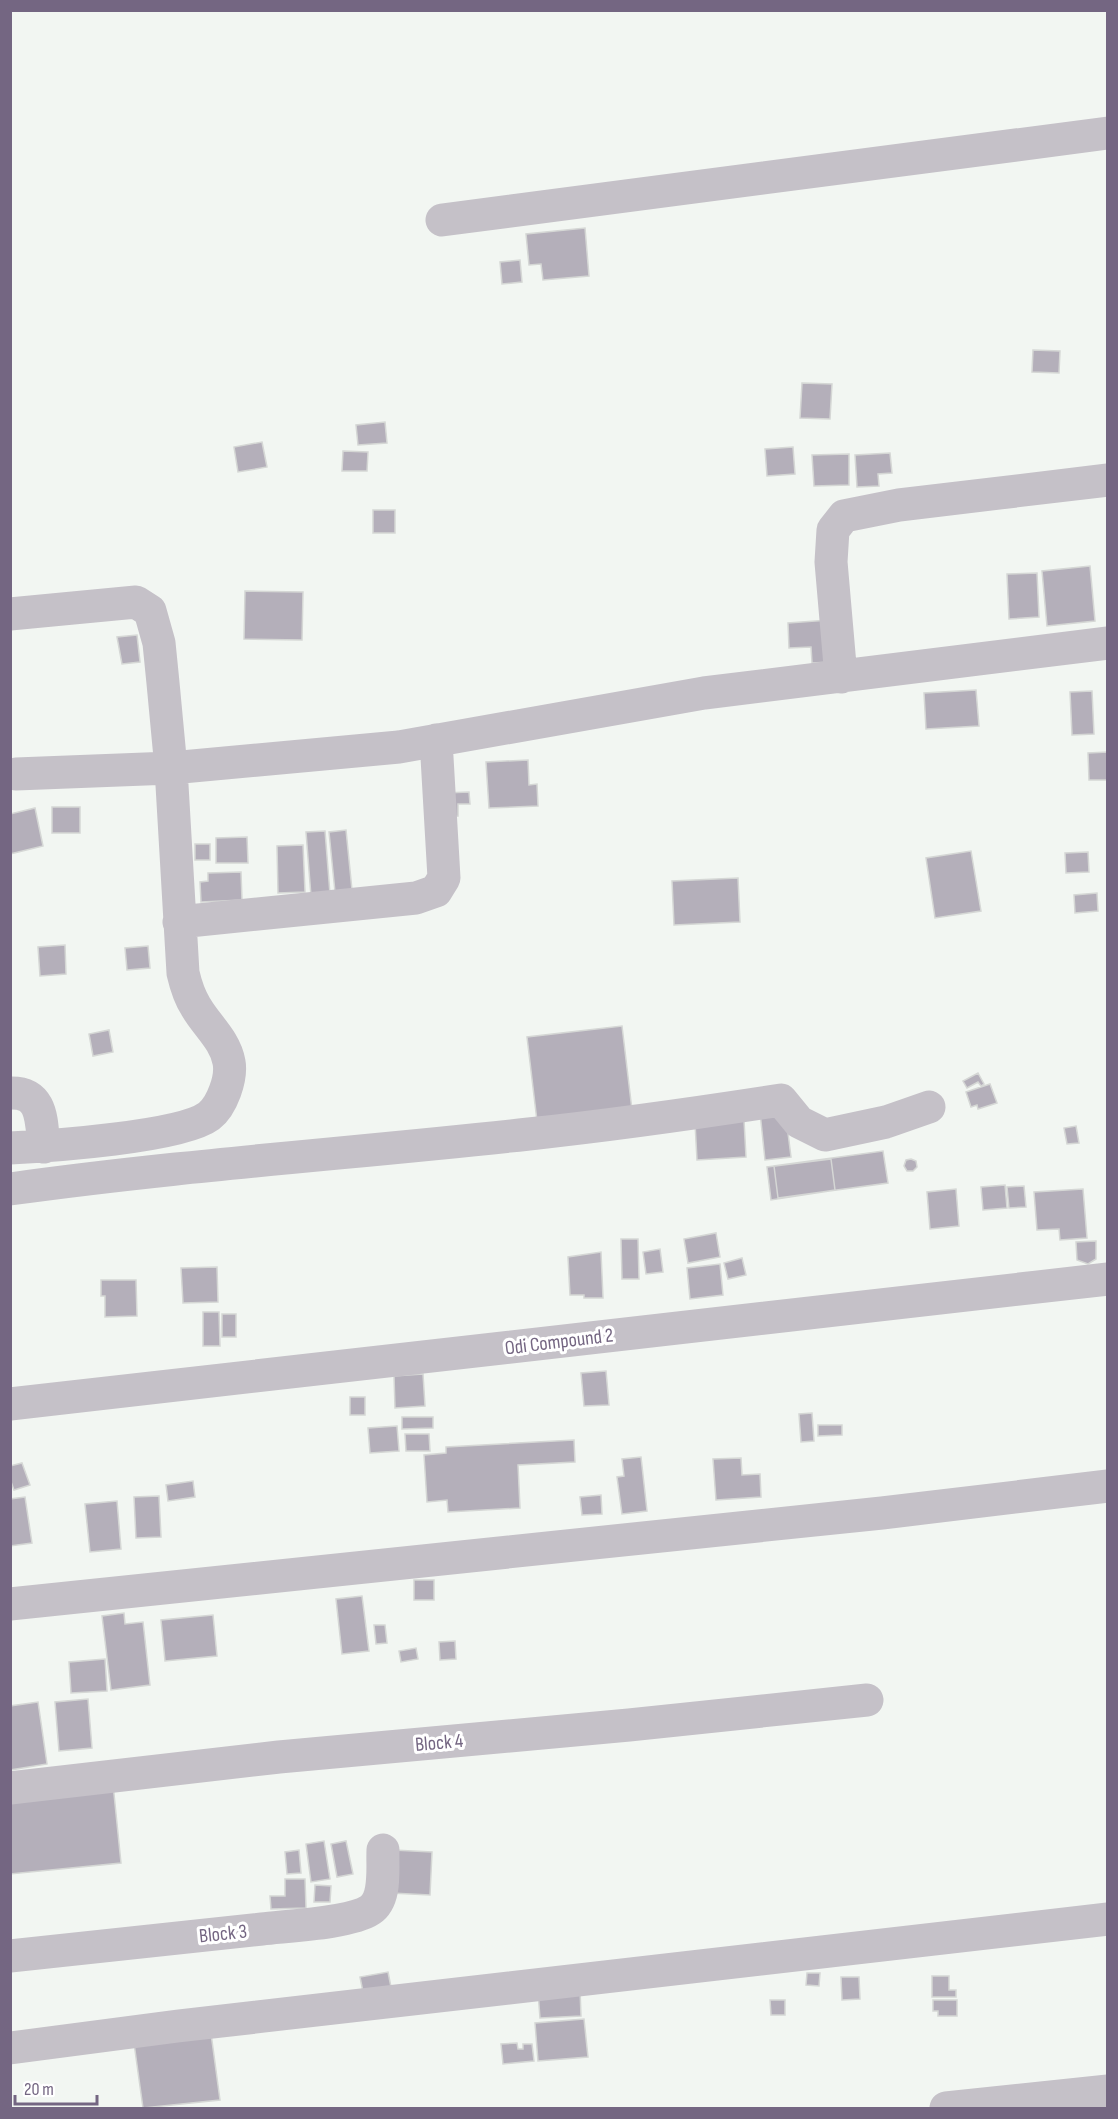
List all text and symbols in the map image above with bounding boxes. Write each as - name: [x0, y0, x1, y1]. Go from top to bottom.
- street label: Odi Compound 2: [504, 1323, 615, 1361]
- street label: Block 4: [414, 1729, 464, 1757]
- street label: Block 3: [198, 1920, 248, 1948]
- scale bar: [15, 2068, 98, 2106]
- text: 20 m: [24, 2079, 54, 2100]

